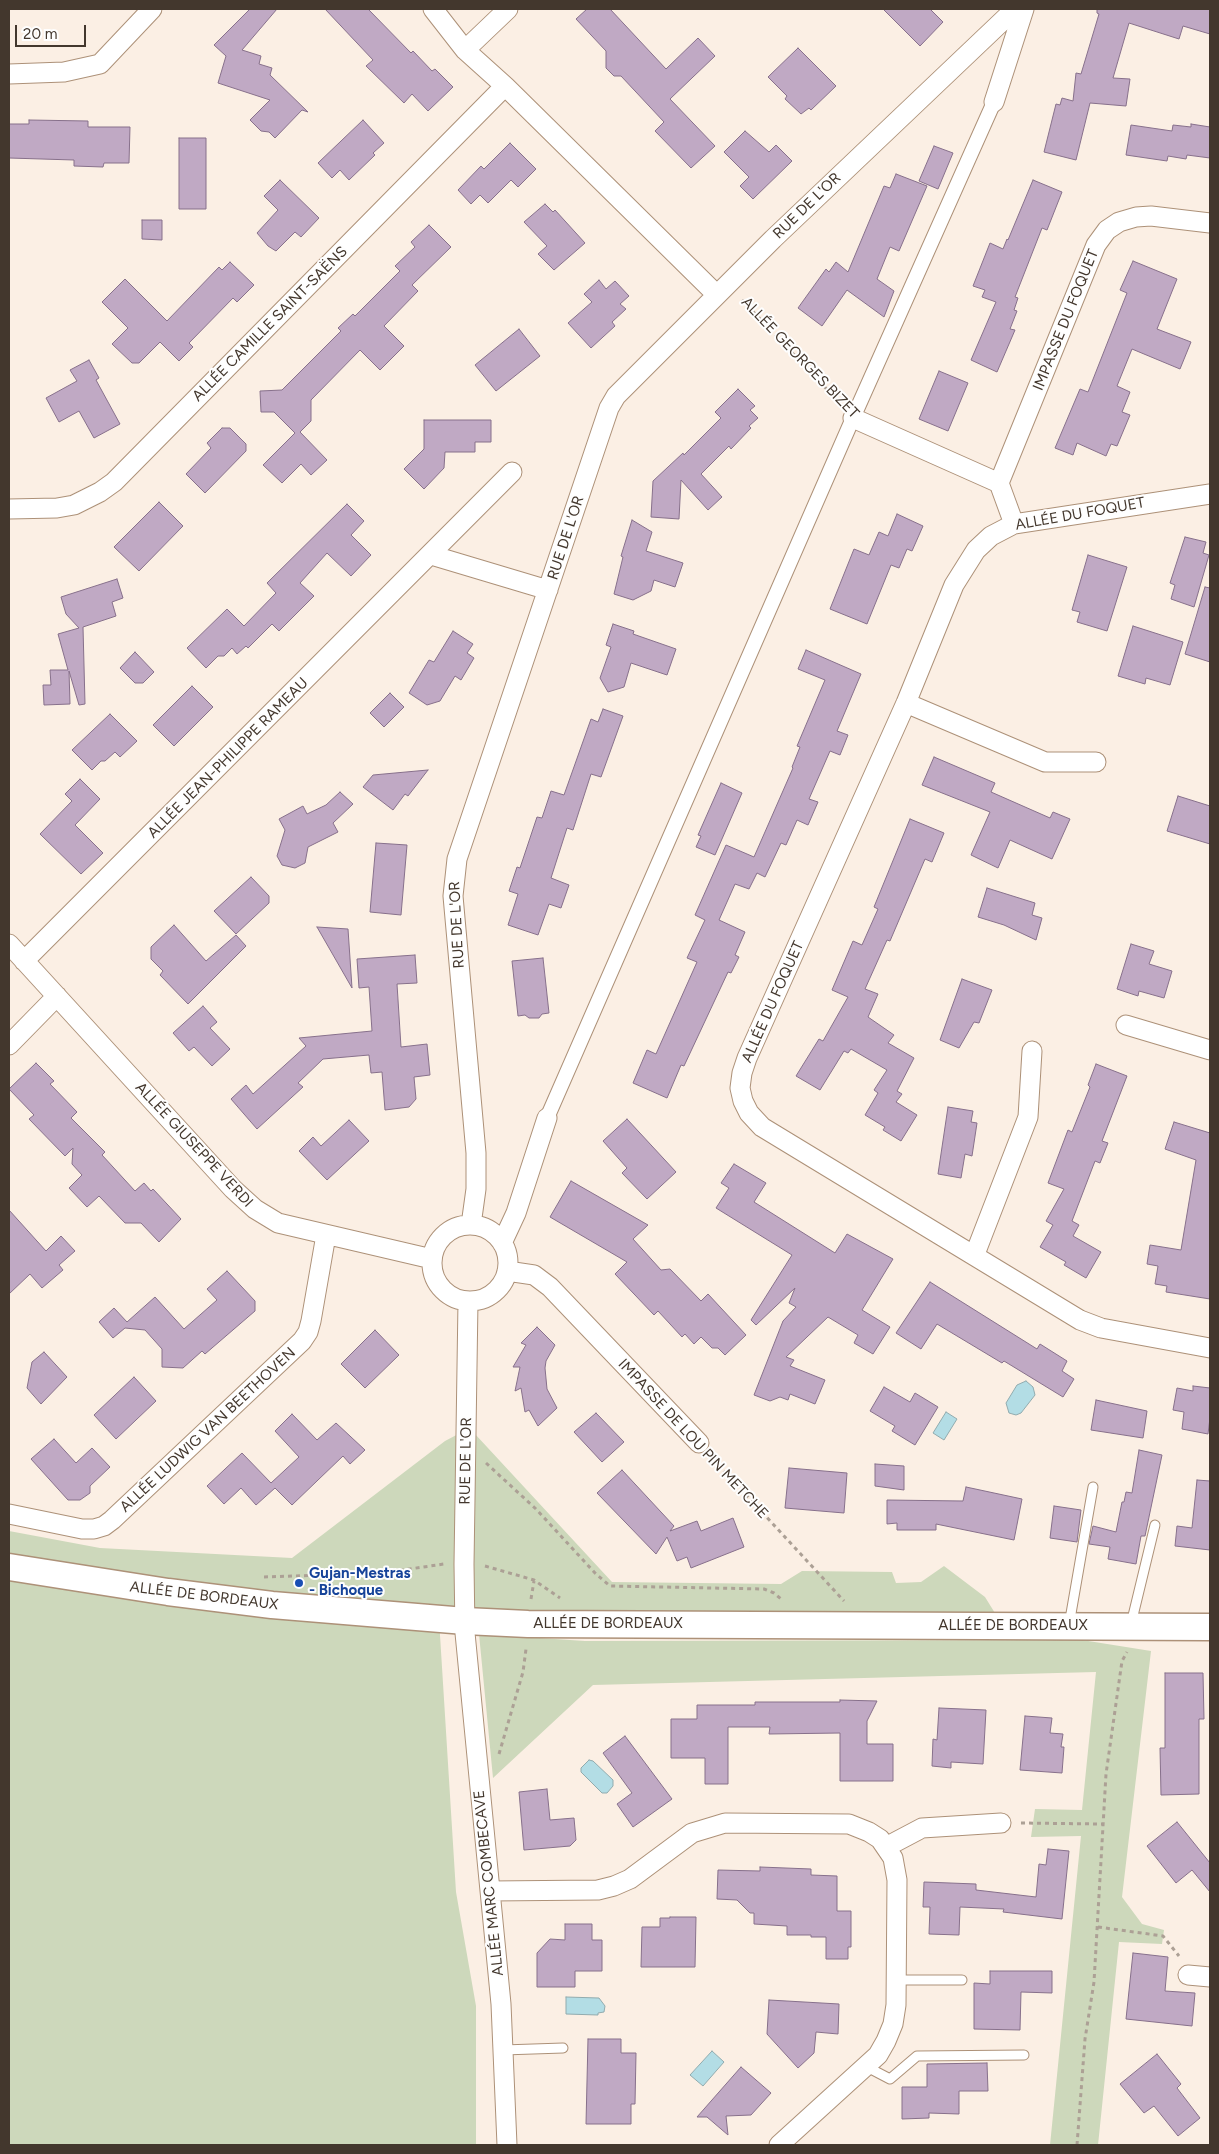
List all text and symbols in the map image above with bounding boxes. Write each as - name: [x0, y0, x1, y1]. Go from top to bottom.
- scale bar: [18, 15, 89, 47]
- text: 20 m: [23, 25, 57, 43]
- street label: RUE DE L'OR: [769, 169, 845, 243]
- street label: ALLÉE CAMILLE SAINT-SAËNS: [189, 243, 351, 405]
- street label: IMPASSE DU FOQUET: [1029, 247, 1103, 393]
- street label: ALLÉE GEORGES BIZET: [737, 294, 863, 422]
- street label: RUE DE L'OR: [544, 494, 588, 582]
- street label: ALLÉE DU FOQUET: [1014, 494, 1146, 534]
- street label: ALLÉE JEAN-PHILIPPE RAMEAU: [144, 674, 312, 842]
- street label: RUE DE L'OR: [446, 881, 468, 969]
- street label: ALLÉE DU FOQUET: [738, 938, 808, 1066]
- street label: ALLÉE GIUSEPPE VERDI: [131, 1079, 257, 1211]
- street label: ALLÉE LUDWIG VAN BEETHOVEN: [116, 1344, 300, 1516]
- street label: IMPASSE DE LOU PIN METCHE: [614, 1355, 772, 1523]
- street label: RUE DE L'OR: [456, 1417, 476, 1505]
- place label: Gujan-Mestras - Bichoque: [309, 1565, 411, 1600]
- marker: Gujan-Mestras - Bichoque: [293, 1577, 305, 1589]
- street label: ALLÉE DE BORDEAUX: [129, 1578, 279, 1614]
- street label: ALLÉE DE BORDEAUX: [533, 1615, 683, 1633]
- street label: ALLÉE DE BORDEAUX: [938, 1617, 1088, 1635]
- street label: ALLÉE MARC COMBECAVE: [470, 1789, 508, 1977]

